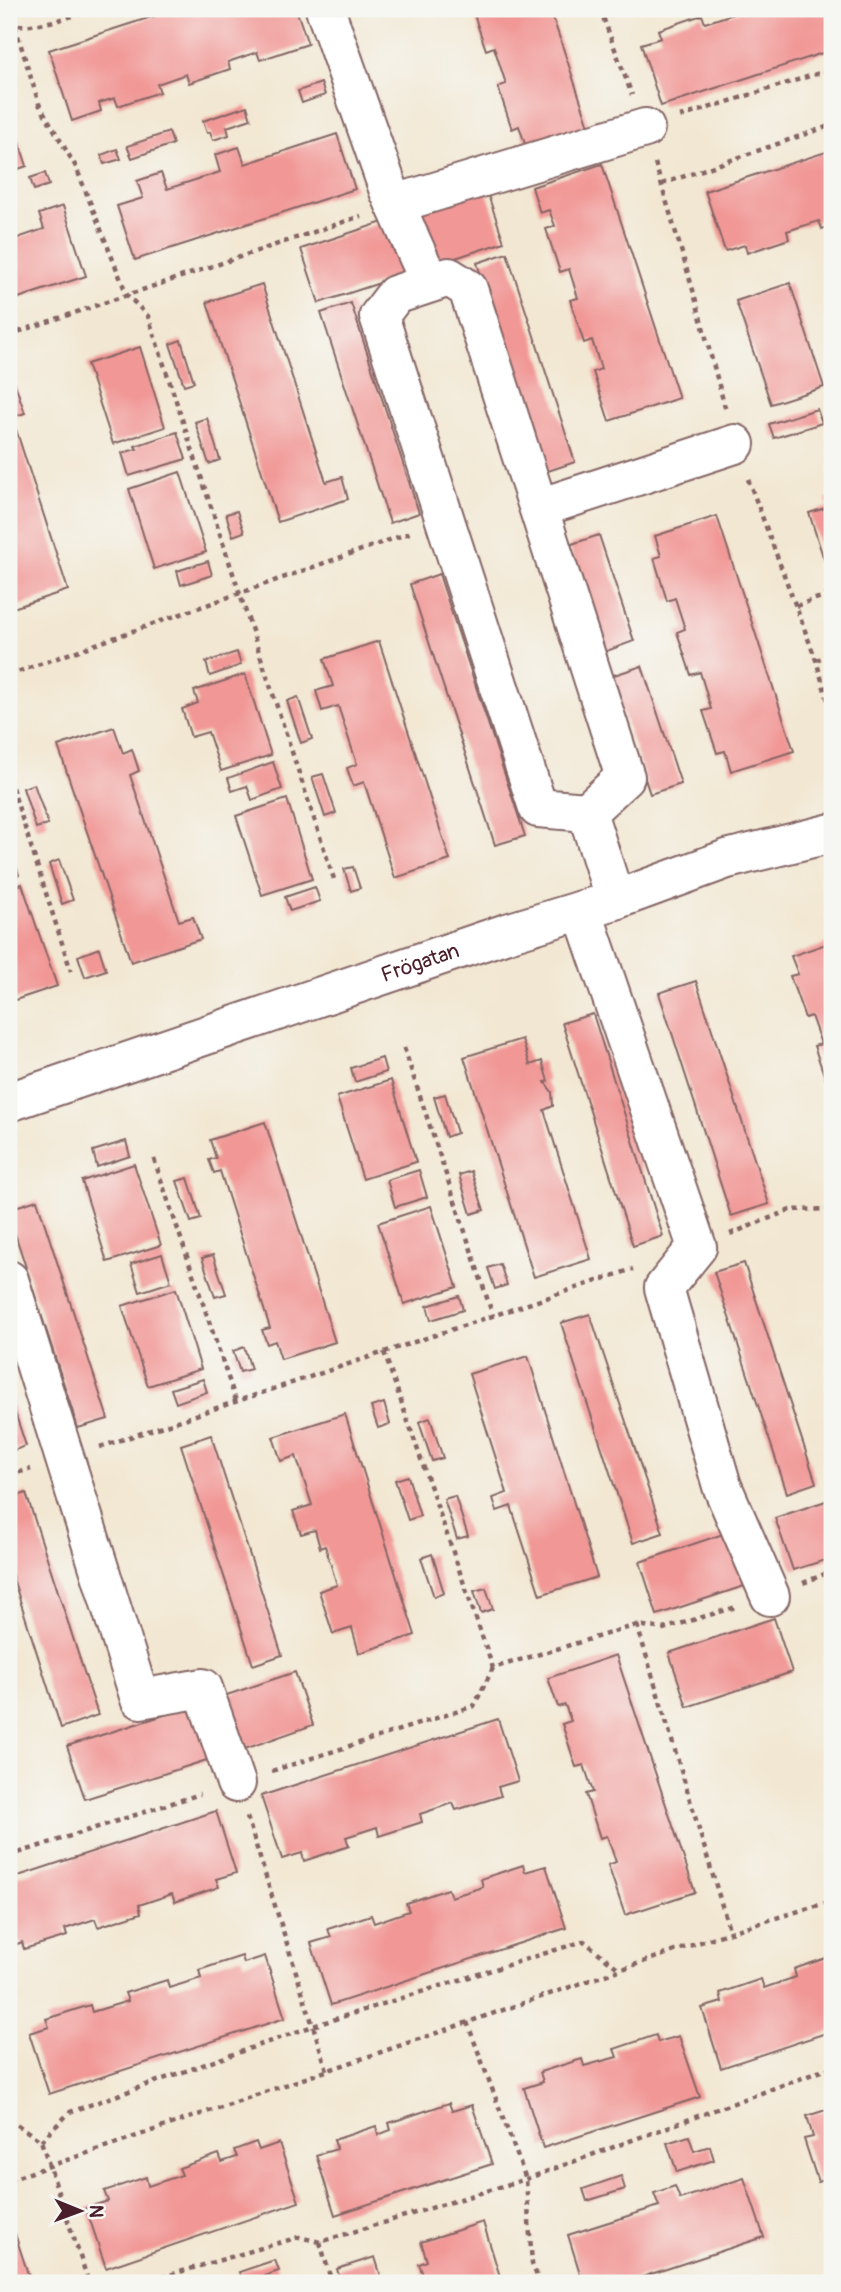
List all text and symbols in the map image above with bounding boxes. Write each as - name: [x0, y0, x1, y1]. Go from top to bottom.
- street label: Frögatan: [377, 937, 463, 988]
- north arrow: [46, 2176, 116, 2246]
- text: N: [84, 2205, 108, 2218]

